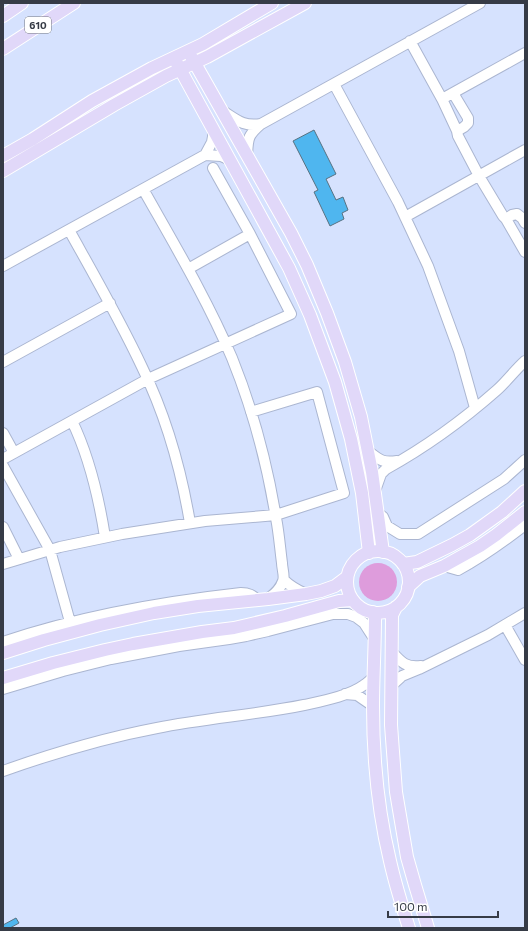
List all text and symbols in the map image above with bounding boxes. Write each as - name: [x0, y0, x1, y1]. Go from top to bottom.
- road number: 610: [25, 17, 51, 33]
- scale bar: [388, 893, 498, 919]
- text: 100 m: [394, 899, 428, 913]

